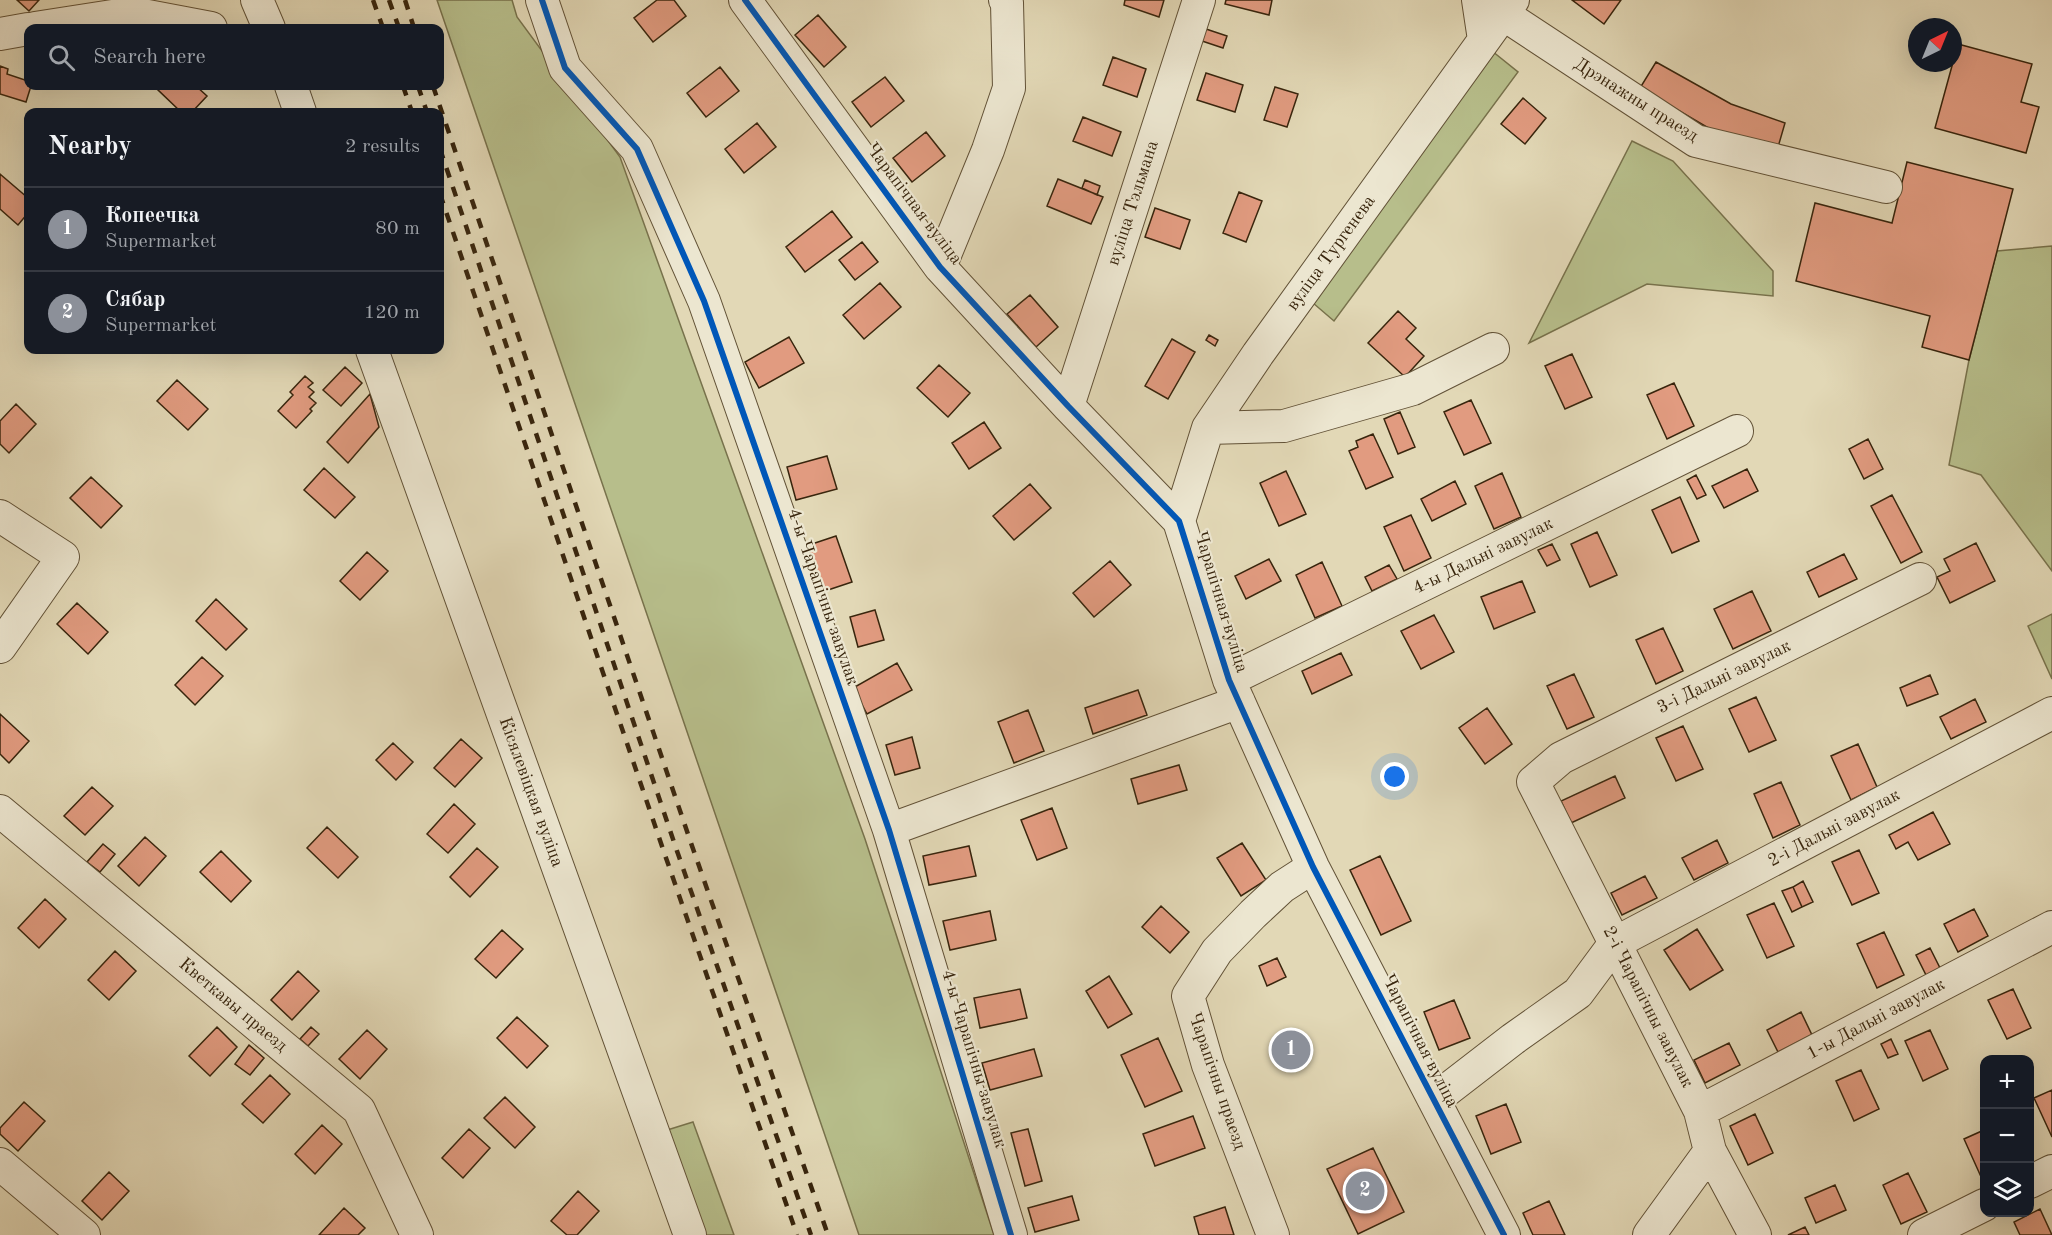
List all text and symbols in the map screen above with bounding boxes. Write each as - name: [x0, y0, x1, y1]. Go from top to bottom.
- north arrow: [1908, 18, 1962, 72]
- search box: [24, 24, 444, 90]
- icon: search: [45, 41, 78, 74]
- text: Search here: [93, 46, 206, 68]
- street label: Дрэнажны праезд: [1571, 55, 1701, 145]
- text: Nearby: [48, 134, 132, 160]
- text: 2 results: [345, 137, 420, 157]
- street label: вуліца Тэльмана: [1104, 138, 1162, 268]
- street label: Чарапічная вуліца: [863, 140, 965, 268]
- street label: вуліца Тургенева: [1283, 192, 1379, 314]
- text: Копеечка: [105, 205, 200, 227]
- text: 1: [62, 219, 73, 239]
- text: 80 m: [375, 219, 420, 239]
- text: Supermarket: [105, 232, 216, 252]
- text: Сябар: [105, 289, 166, 311]
- text: 2: [62, 303, 73, 323]
- text: 120 m: [364, 303, 420, 323]
- text: Supermarket: [105, 316, 216, 336]
- street label: 4-ы Чарапічны завулак: [784, 506, 862, 688]
- street label: 4-ы Дальні завулак: [1410, 514, 1556, 598]
- street label: Чарапічная вуліца: [1191, 529, 1251, 675]
- street label: 3-і Дальні завулак: [1654, 637, 1794, 717]
- street label: Кісялевіцкая вуліца: [496, 715, 567, 869]
- your location: [1380, 762, 1409, 791]
- street label: 2-і Дальні завулак: [1765, 786, 1903, 870]
- street label: 2-і Чарапічны завулак: [1599, 923, 1697, 1091]
- street label: Кветкавы праезд: [176, 955, 291, 1055]
- street label: 4-ы Чарапічны завулак: [938, 968, 1010, 1150]
- street label: Чарапічная вуліца: [1379, 971, 1461, 1111]
- street label: 1-ы Дальні завулак: [1804, 975, 1948, 1063]
- street label: Чарапічны праезд: [1185, 1010, 1249, 1152]
- pin: 1: [1272, 1028, 1310, 1072]
- map controls: [1980, 1055, 2034, 1217]
- button: +: [1980, 1055, 2034, 1109]
- button: −: [1980, 1109, 2034, 1163]
- button: layers: [1980, 1163, 2034, 1217]
- pin: 2: [1346, 1168, 1384, 1214]

